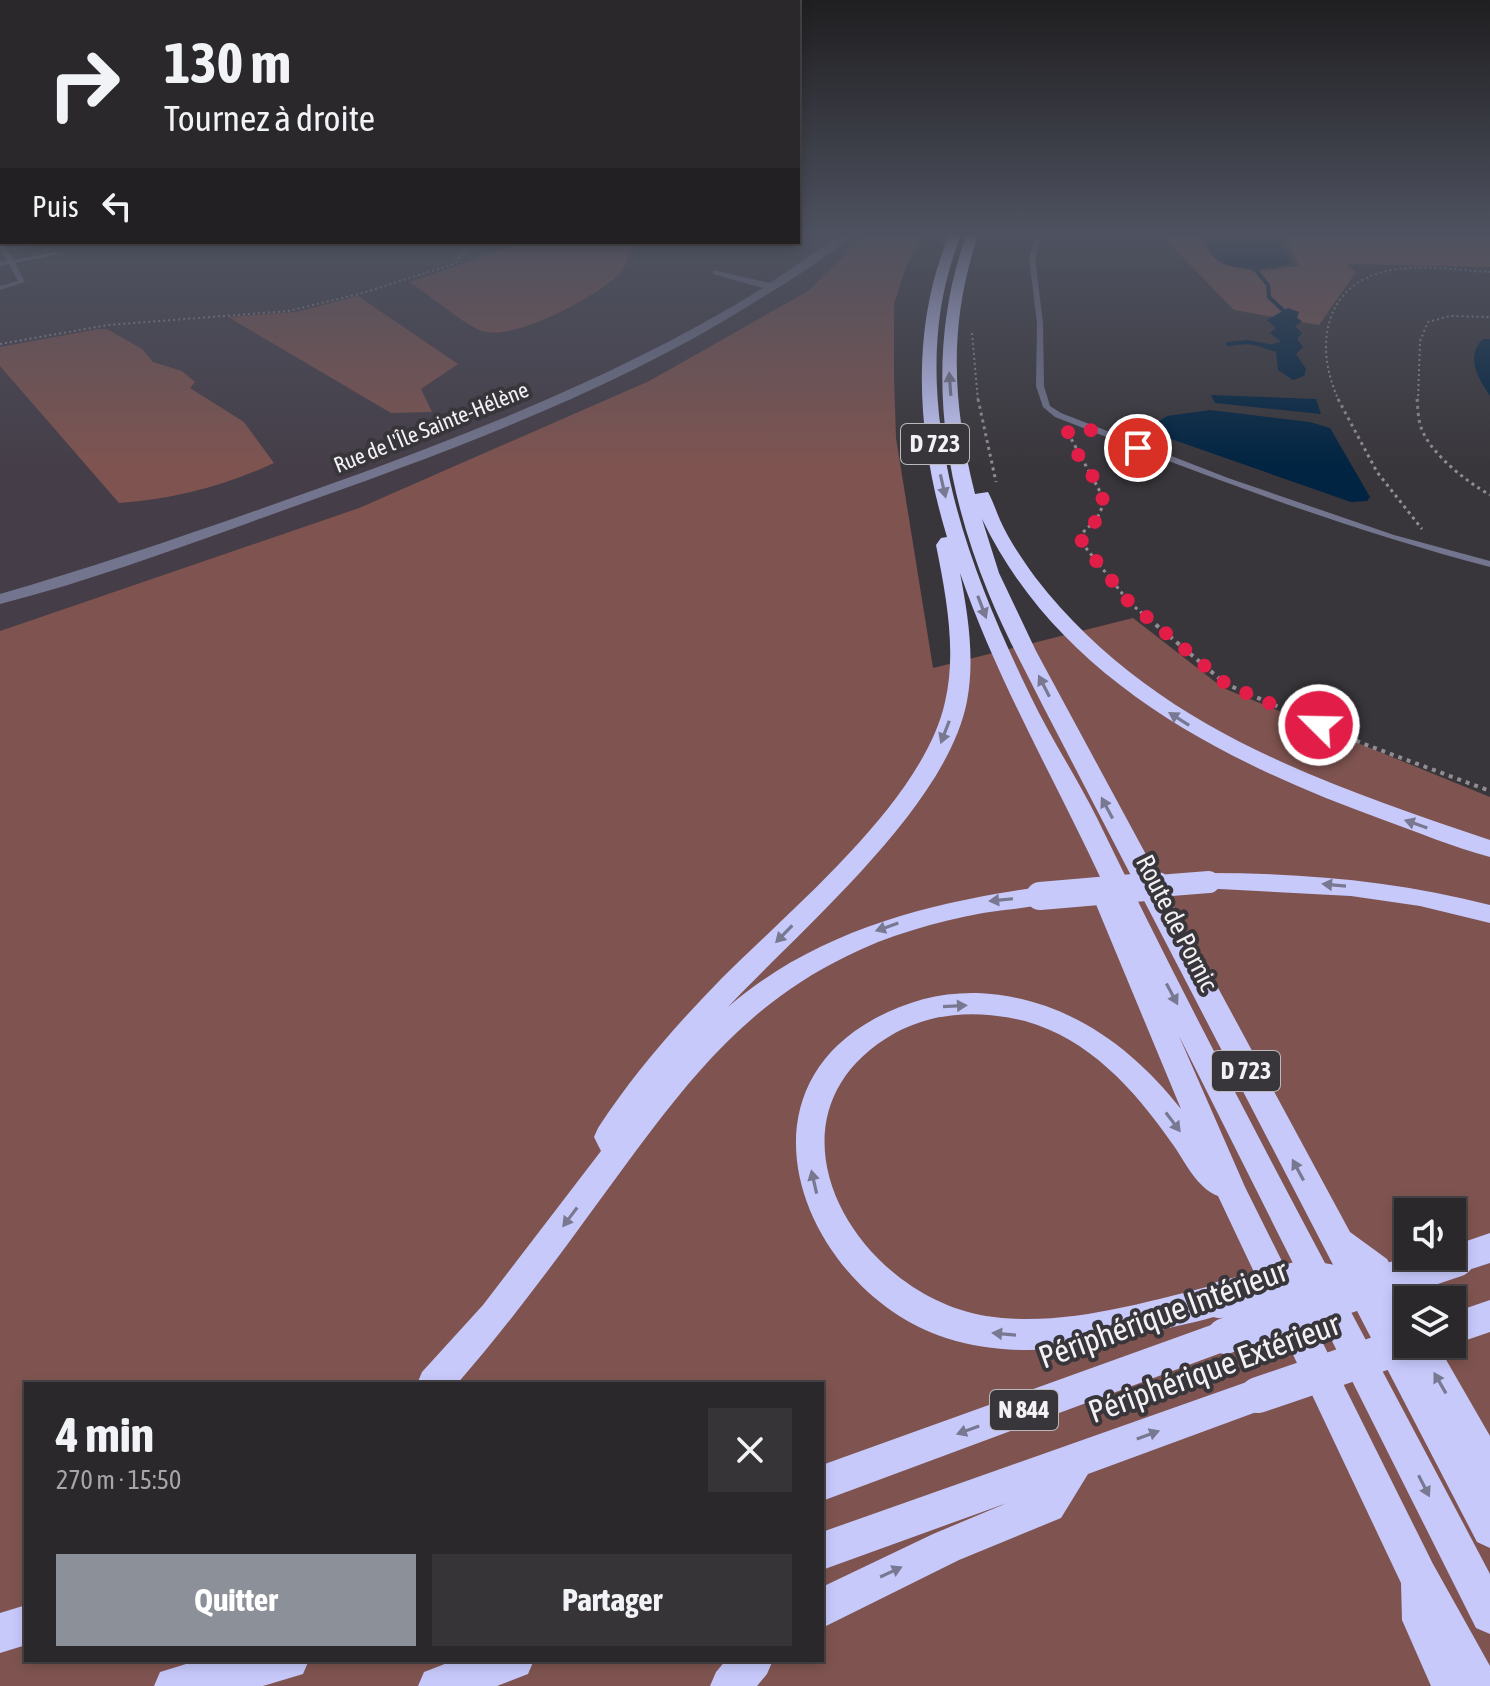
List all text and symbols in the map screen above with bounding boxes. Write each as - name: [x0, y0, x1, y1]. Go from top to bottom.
- text: 130 m: [164, 31, 291, 95]
- icon: right: [32, 32, 136, 136]
- text: Tournez à droite: [164, 97, 375, 139]
- icon: left: [95, 184, 139, 228]
- text: Puis: [32, 189, 79, 223]
- one-way arrow: [943, 371, 956, 396]
- street label: Rue de l'Île Sainte-Hélène: [330, 376, 532, 478]
- pin: [1104, 414, 1172, 482]
- road number: D 723: [901, 424, 969, 464]
- icon: arrive: [1116, 426, 1160, 470]
- one-way arrow: [938, 474, 950, 499]
- one-way arrow: [976, 595, 989, 619]
- one-way arrow: [1037, 674, 1051, 697]
- position arrow: [1277, 683, 1361, 767]
- one-way arrow: [1168, 712, 1190, 726]
- one-way arrow: [938, 720, 951, 744]
- one-way arrow: [1101, 797, 1115, 819]
- one-way arrow: [1404, 818, 1428, 830]
- street label: Route de Pornic: [1130, 850, 1224, 996]
- one-way arrow: [1321, 878, 1346, 891]
- one-way arrow: [988, 894, 1013, 907]
- one-way arrow: [875, 922, 899, 934]
- one-way arrow: [775, 924, 794, 943]
- one-way arrow: [1165, 983, 1179, 1005]
- one-way arrow: [943, 999, 968, 1012]
- road number: D 723: [1212, 1051, 1280, 1091]
- one-way arrow: [1165, 1112, 1181, 1132]
- one-way arrow: [1292, 1159, 1306, 1181]
- one-way arrow: [807, 1169, 820, 1194]
- map controls: [1394, 1198, 1466, 1358]
- button: sound: [1394, 1198, 1466, 1270]
- one-way arrow: [562, 1206, 578, 1227]
- street label: Périphérique Intérieur: [1034, 1251, 1293, 1376]
- button: layers: [1394, 1286, 1466, 1358]
- street label: Périphérique Extérieur: [1083, 1305, 1345, 1430]
- one-way arrow: [991, 1327, 1016, 1340]
- one-way arrow: [1433, 1372, 1447, 1395]
- road number: N 844: [990, 1390, 1058, 1430]
- text: 4 min: [56, 1407, 154, 1462]
- button: close: [708, 1408, 792, 1492]
- one-way arrow: [955, 1424, 979, 1437]
- one-way arrow: [1136, 1428, 1160, 1441]
- text: 270 m · 15:50: [56, 1465, 181, 1495]
- one-way arrow: [1418, 1475, 1431, 1498]
- button: Quitter: [56, 1554, 416, 1646]
- button: Partager: [432, 1554, 792, 1646]
- one-way arrow: [880, 1565, 903, 1579]

